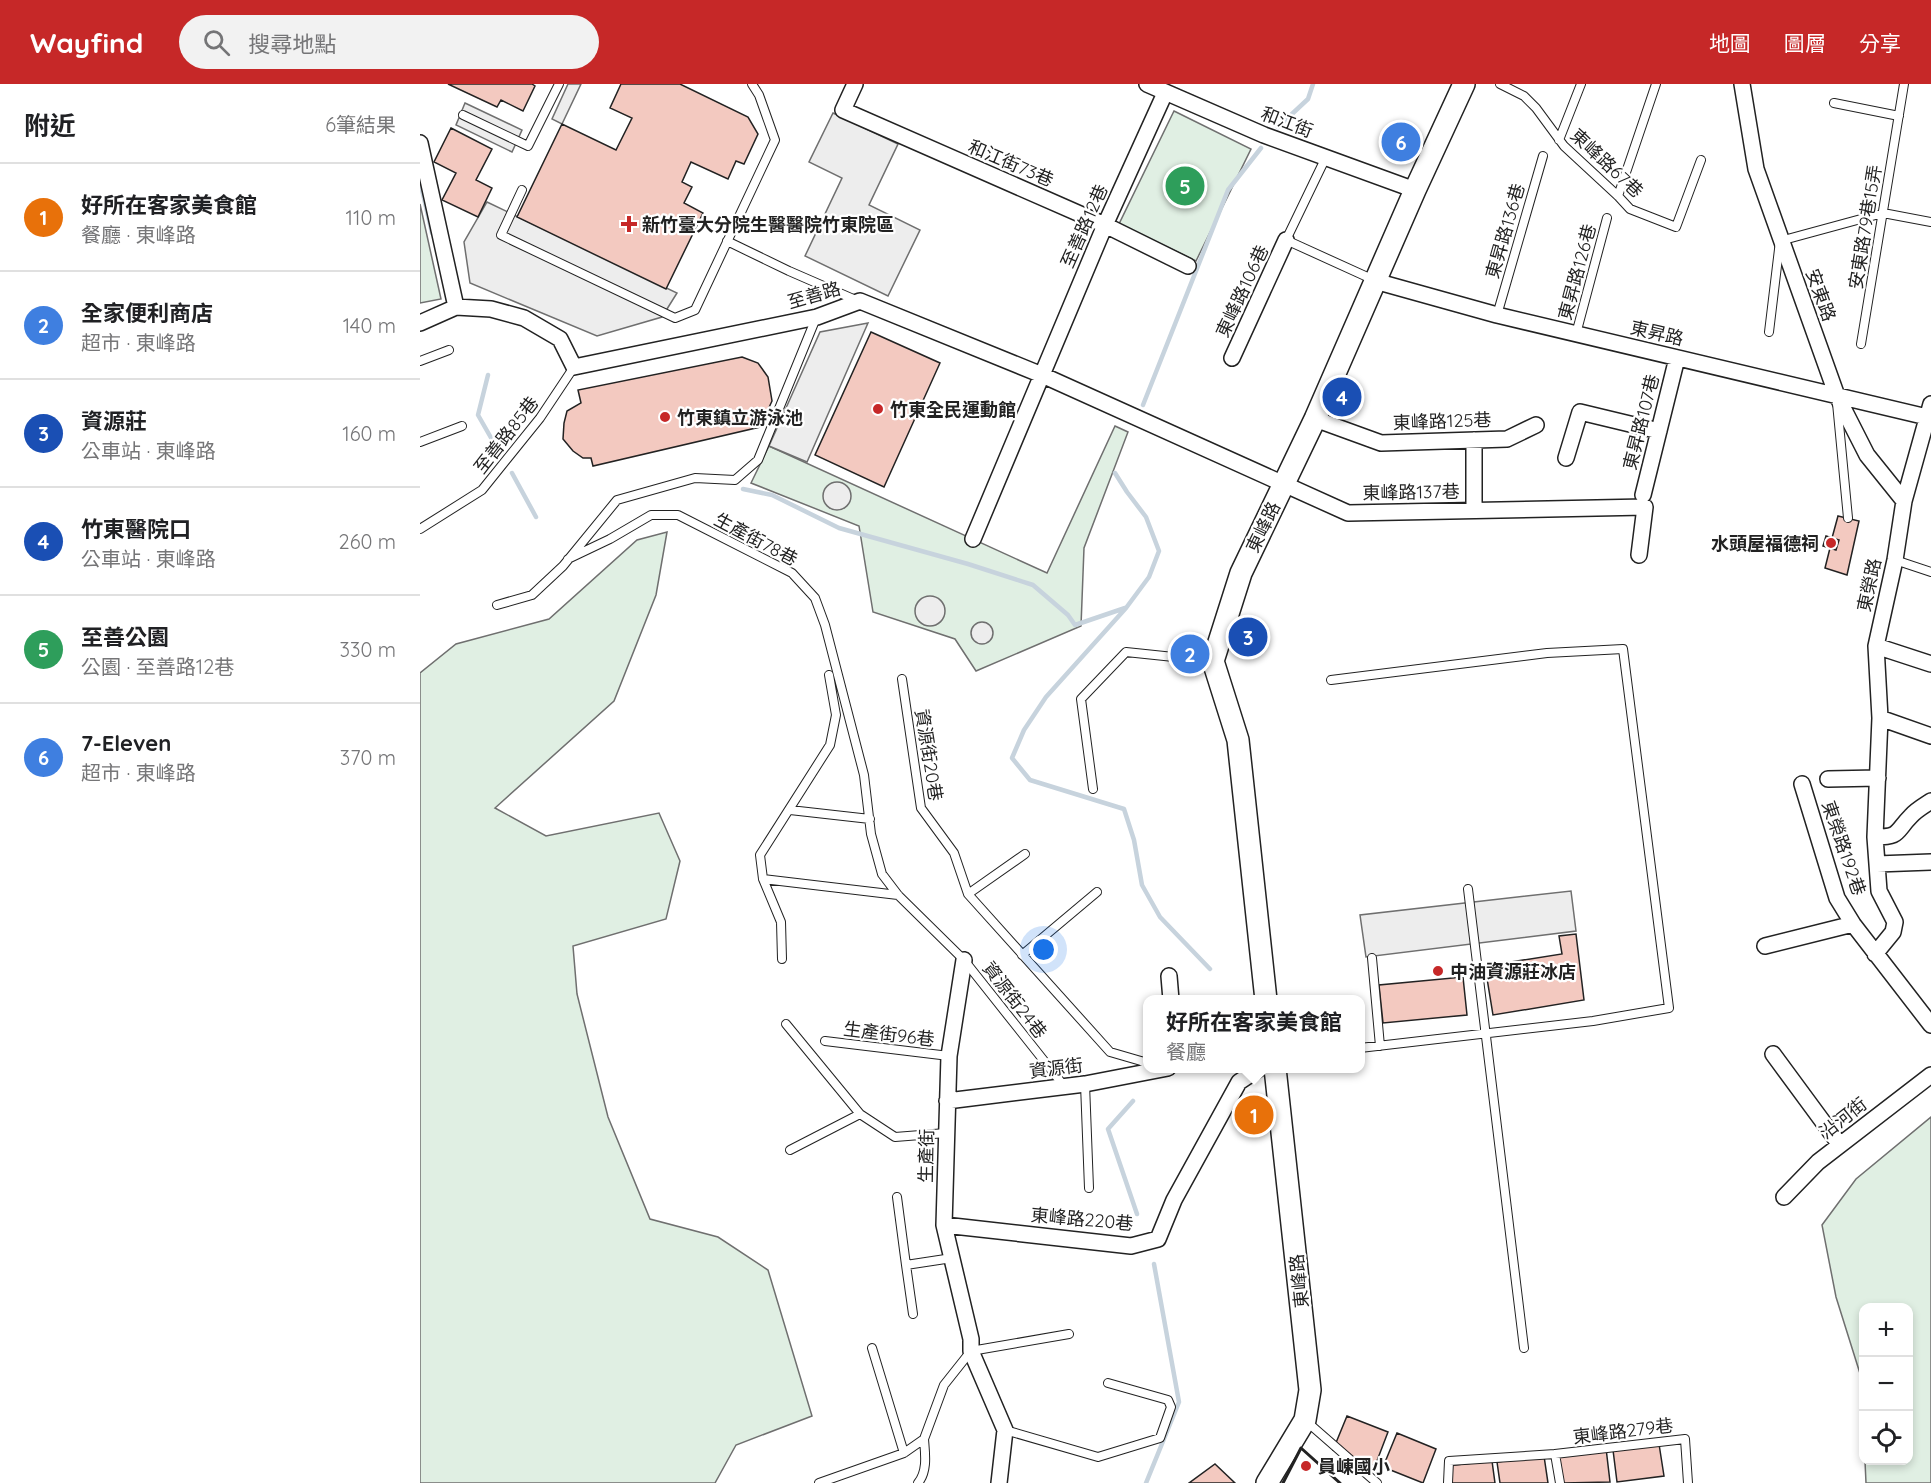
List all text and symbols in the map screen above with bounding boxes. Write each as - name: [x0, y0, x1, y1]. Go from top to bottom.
- search box: [179, 15, 599, 69]
- text: Wayfind: [30, 25, 143, 60]
- icon: search: [200, 26, 233, 59]
- text: 搜尋地點: [248, 30, 336, 58]
- text: 地圖: [1709, 30, 1751, 56]
- text: 圖層: [1784, 30, 1826, 56]
- text: 分享: [1859, 30, 1901, 56]
- street label: 和江街: [1258, 102, 1316, 142]
- text: 附近: [24, 109, 76, 142]
- text: 6筆結果: [325, 112, 396, 137]
- pin: 6: [1382, 120, 1420, 164]
- street label: 東峰路67巷: [1566, 124, 1648, 202]
- street label: 和江街73巷: [965, 135, 1057, 191]
- street label: 安東路79巷15弄: [1844, 163, 1886, 291]
- pin: 5: [1166, 164, 1204, 208]
- street label: 至善路12巷: [1055, 181, 1113, 271]
- street label: 東昇路136巷: [1480, 181, 1530, 281]
- text: 好所在客家美食館: [81, 191, 257, 219]
- text: 1: [40, 205, 47, 230]
- text: 110 m: [346, 205, 396, 230]
- place label: 新竹臺大分院生醫醫院竹東院區: [642, 213, 894, 236]
- marker: 新竹臺大分院生醫醫院竹東院區: [620, 215, 638, 233]
- text: 餐廳 · 東峰路: [81, 222, 196, 247]
- street label: 東昇路126巷: [1553, 222, 1601, 322]
- street label: 東峰路106巷: [1211, 241, 1273, 341]
- street label: 安東路: [1801, 266, 1841, 324]
- street label: 至善路: [785, 277, 843, 313]
- text: 全家便利商店: [81, 299, 213, 327]
- text: 2: [38, 313, 49, 338]
- text: 140 m: [343, 313, 396, 338]
- street label: 東昇路: [1628, 316, 1686, 350]
- text: 超市 · 東峰路: [81, 330, 196, 355]
- street label: 東昇路107巷: [1618, 372, 1664, 472]
- pin: 4: [1322, 374, 1362, 420]
- street label: 至善路85巷: [469, 392, 543, 478]
- place label: 竹東全民運動館: [890, 398, 1016, 421]
- marker: 竹東全民運動館: [871, 402, 885, 416]
- place label: 竹東鎮立游泳池: [677, 406, 803, 429]
- text: 資源莊: [81, 407, 147, 435]
- street label: 東峰路125巷: [1392, 408, 1492, 434]
- marker: 竹東鎮立游泳池: [658, 410, 672, 424]
- text: 3: [38, 421, 49, 446]
- text: 160 m: [342, 421, 396, 446]
- text: 公車站 · 東峰路: [81, 438, 216, 463]
- street label: 東峰路137巷: [1362, 480, 1460, 504]
- street label: 東峰路: [1241, 498, 1285, 556]
- street label: 生產街78巷: [710, 507, 802, 571]
- text: 竹東醫院口: [81, 515, 191, 543]
- text: 4: [38, 529, 49, 554]
- text: 260 m: [339, 529, 396, 554]
- place label: 水頭屋福德祠: [1711, 532, 1819, 555]
- marker: 水頭屋福德祠: [1824, 536, 1838, 550]
- text: 公車站 · 東峰路: [81, 546, 216, 571]
- street label: 東榮路: [1852, 556, 1886, 614]
- pin: 3: [1228, 614, 1268, 660]
- text: 至善公園: [81, 623, 169, 651]
- pin: 2: [1170, 632, 1210, 676]
- text: 5: [38, 637, 49, 662]
- text: 330 m: [339, 637, 396, 662]
- text: 公園 · 至善路12巷: [81, 654, 234, 679]
- street label: 資源街20巷: [910, 707, 948, 803]
- text: 7-Eleven: [81, 729, 171, 757]
- text: 6: [38, 745, 49, 770]
- text: 370 m: [340, 745, 396, 770]
- text: 超市 · 東峰路: [81, 760, 196, 785]
- street label: 東榮路192巷: [1817, 798, 1871, 898]
- your location: [1029, 935, 1058, 964]
- street label: 資源街24巷: [978, 957, 1052, 1043]
- place label: 中油資源莊冰店: [1450, 960, 1576, 983]
- marker: 中油資源莊冰店: [1431, 964, 1445, 978]
- popup: [1143, 995, 1365, 1073]
- text: 好所在客家美食館: [1166, 1008, 1342, 1036]
- street label: 生產街96巷: [842, 1017, 936, 1051]
- text: 餐廳: [1166, 1039, 1206, 1064]
- street label: 資源街: [1028, 1053, 1084, 1083]
- pin: 1: [1234, 1092, 1274, 1138]
- street label: 沿河街: [1815, 1092, 1871, 1144]
- street label: 生產街: [914, 1129, 938, 1183]
- street label: 東峰路220巷: [1030, 1203, 1134, 1235]
- street label: 東峰路: [1285, 1253, 1313, 1309]
- map controls: [1859, 1303, 1913, 1465]
- button: +: [1859, 1303, 1913, 1357]
- button: −: [1859, 1357, 1913, 1411]
- button: locate: [1859, 1411, 1913, 1465]
- street label: 東峰路279巷: [1572, 1413, 1674, 1449]
- place label: 員崠國小: [1318, 1455, 1390, 1478]
- marker: 員崠國小: [1299, 1459, 1313, 1473]

